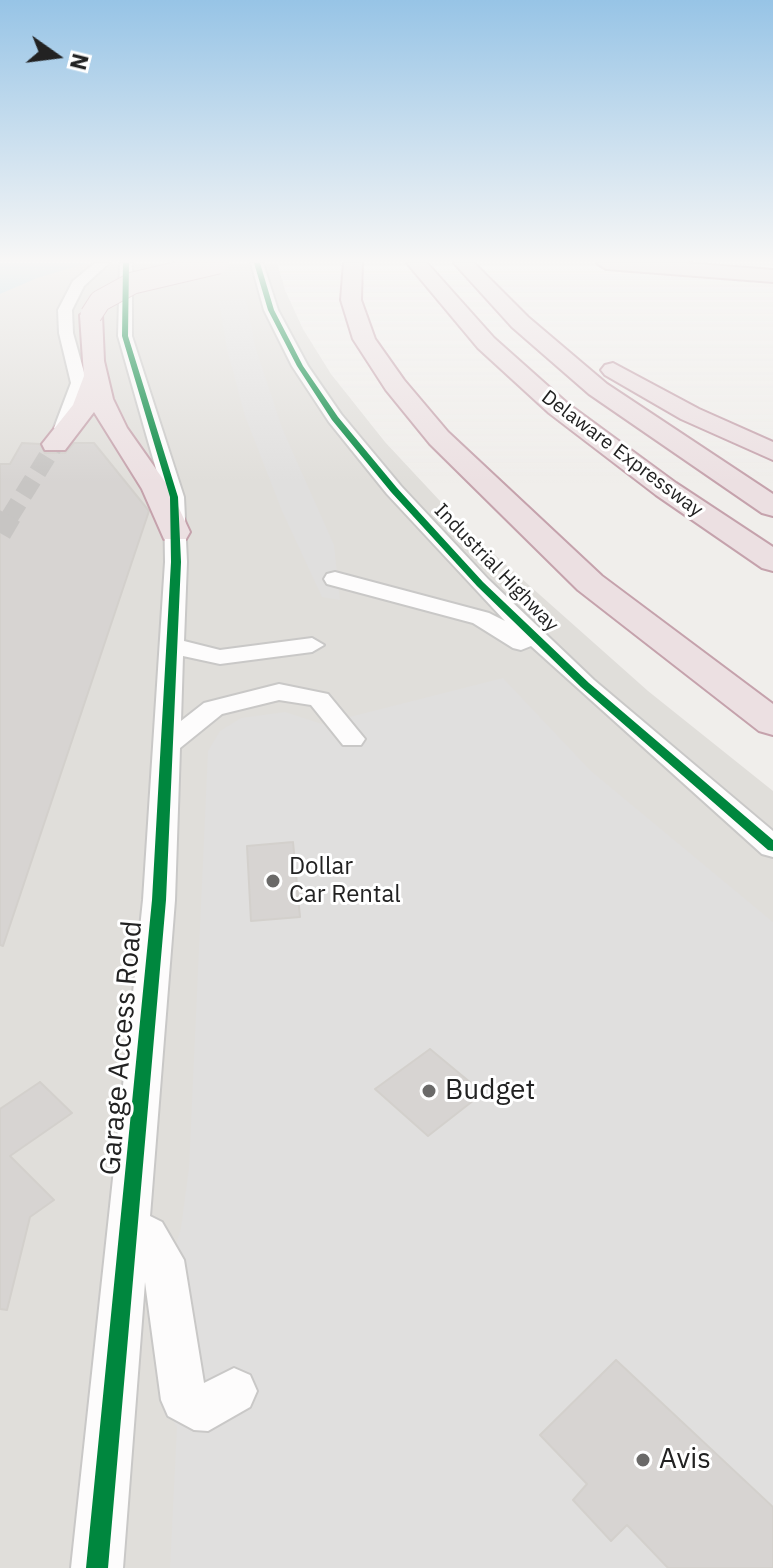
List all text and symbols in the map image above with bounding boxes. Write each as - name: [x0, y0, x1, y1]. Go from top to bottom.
- north arrow: [16, 16, 96, 96]
- text: N: [64, 51, 96, 73]
- street label: Delaware Expressway: [537, 385, 707, 523]
- street label: Industrial Highway: [429, 499, 563, 637]
- place label: Dollar Car Rental: [289, 853, 401, 909]
- marker: Dollar Car Rental: [264, 872, 282, 890]
- street label: Garage Access Road: [94, 919, 150, 1177]
- place label: Budget: [445, 1074, 535, 1108]
- marker: Budget: [420, 1082, 438, 1100]
- place label: Avis: [659, 1443, 711, 1477]
- marker: Avis: [634, 1451, 652, 1469]

